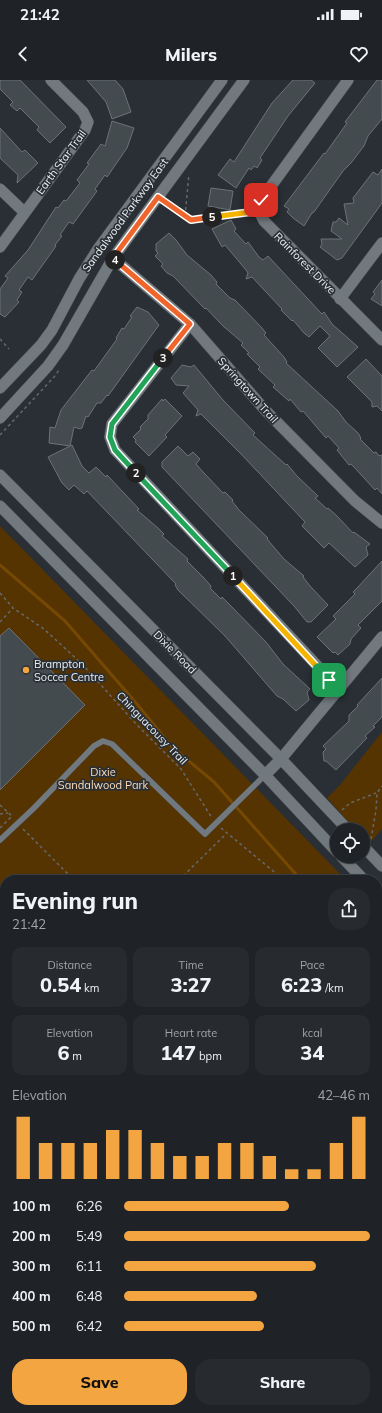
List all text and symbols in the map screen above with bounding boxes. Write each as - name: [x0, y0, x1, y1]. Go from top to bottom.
- text: 21:42: [20, 5, 60, 24]
- icon: back: [12, 43, 34, 65]
- text: Milers: [165, 43, 217, 66]
- icon: heart: [348, 43, 370, 65]
- street label: Earth Star Trail: [33, 127, 89, 197]
- street label: Sandalwood Parkway East: [79, 155, 171, 275]
- pin: [244, 183, 278, 217]
- icon: check: [250, 189, 272, 211]
- pin: 5: [202, 207, 222, 227]
- text: 5: [209, 210, 215, 224]
- street label: Rainforest Drive: [271, 229, 339, 297]
- pin: 4: [105, 250, 125, 270]
- text: 4: [112, 253, 118, 267]
- pin: 3: [153, 348, 173, 368]
- text: 3: [160, 351, 166, 365]
- street label: Springtown Trail: [215, 354, 281, 426]
- pin: 2: [126, 463, 146, 483]
- text: 2: [133, 466, 139, 480]
- pin: 1: [223, 566, 243, 586]
- text: 1: [230, 569, 236, 583]
- street label: Dixie Road: [151, 628, 199, 676]
- place label: Brampton Soccer Centre: [34, 657, 104, 684]
- pin: [312, 663, 346, 697]
- marker: Brampton Soccer Centre: [21, 665, 31, 675]
- icon: arrive: [318, 669, 340, 691]
- street label: Chinguacousy Trail: [114, 689, 190, 767]
- park label: Dixie Sandalwood Park: [58, 765, 149, 792]
- map controls: [330, 823, 370, 863]
- button: locate: [330, 823, 370, 863]
- text: Evening run: [12, 887, 138, 915]
- button: share: [328, 888, 370, 930]
- text: 21:42: [12, 916, 46, 932]
- text: Distance: [47, 958, 92, 972]
- text: Time: [179, 958, 203, 972]
- text: Pace: [300, 958, 325, 972]
- text: 0.54: [40, 972, 81, 997]
- text: 3:27: [170, 972, 212, 997]
- text: 6:23: [281, 972, 322, 997]
- text: km: [81, 981, 99, 995]
- text: /km: [322, 981, 344, 995]
- text: Elevation: [46, 1026, 93, 1040]
- text: Heart rate: [165, 1026, 217, 1040]
- text: kcal: [302, 1026, 322, 1040]
- text: 6: [57, 1040, 69, 1065]
- text: 147: [160, 1040, 196, 1065]
- text: 34: [300, 1040, 324, 1065]
- text: m: [69, 1049, 82, 1063]
- text: bpm: [196, 1049, 222, 1063]
- text: Elevation: [12, 1087, 67, 1103]
- text: 42–46 m: [317, 1087, 370, 1103]
- text: 100 m: [12, 1198, 51, 1214]
- text: 6:26: [76, 1198, 102, 1214]
- text: 200 m: [12, 1228, 51, 1244]
- text: 5:49: [76, 1228, 102, 1244]
- text: 300 m: [12, 1258, 51, 1274]
- text: 6:11: [76, 1258, 102, 1274]
- text: 400 m: [12, 1288, 51, 1304]
- text: 6:48: [76, 1288, 102, 1304]
- text: 500 m: [12, 1318, 51, 1334]
- text: 6:42: [76, 1318, 102, 1334]
- button: Save: [12, 1359, 187, 1405]
- button: Share: [195, 1359, 370, 1405]

